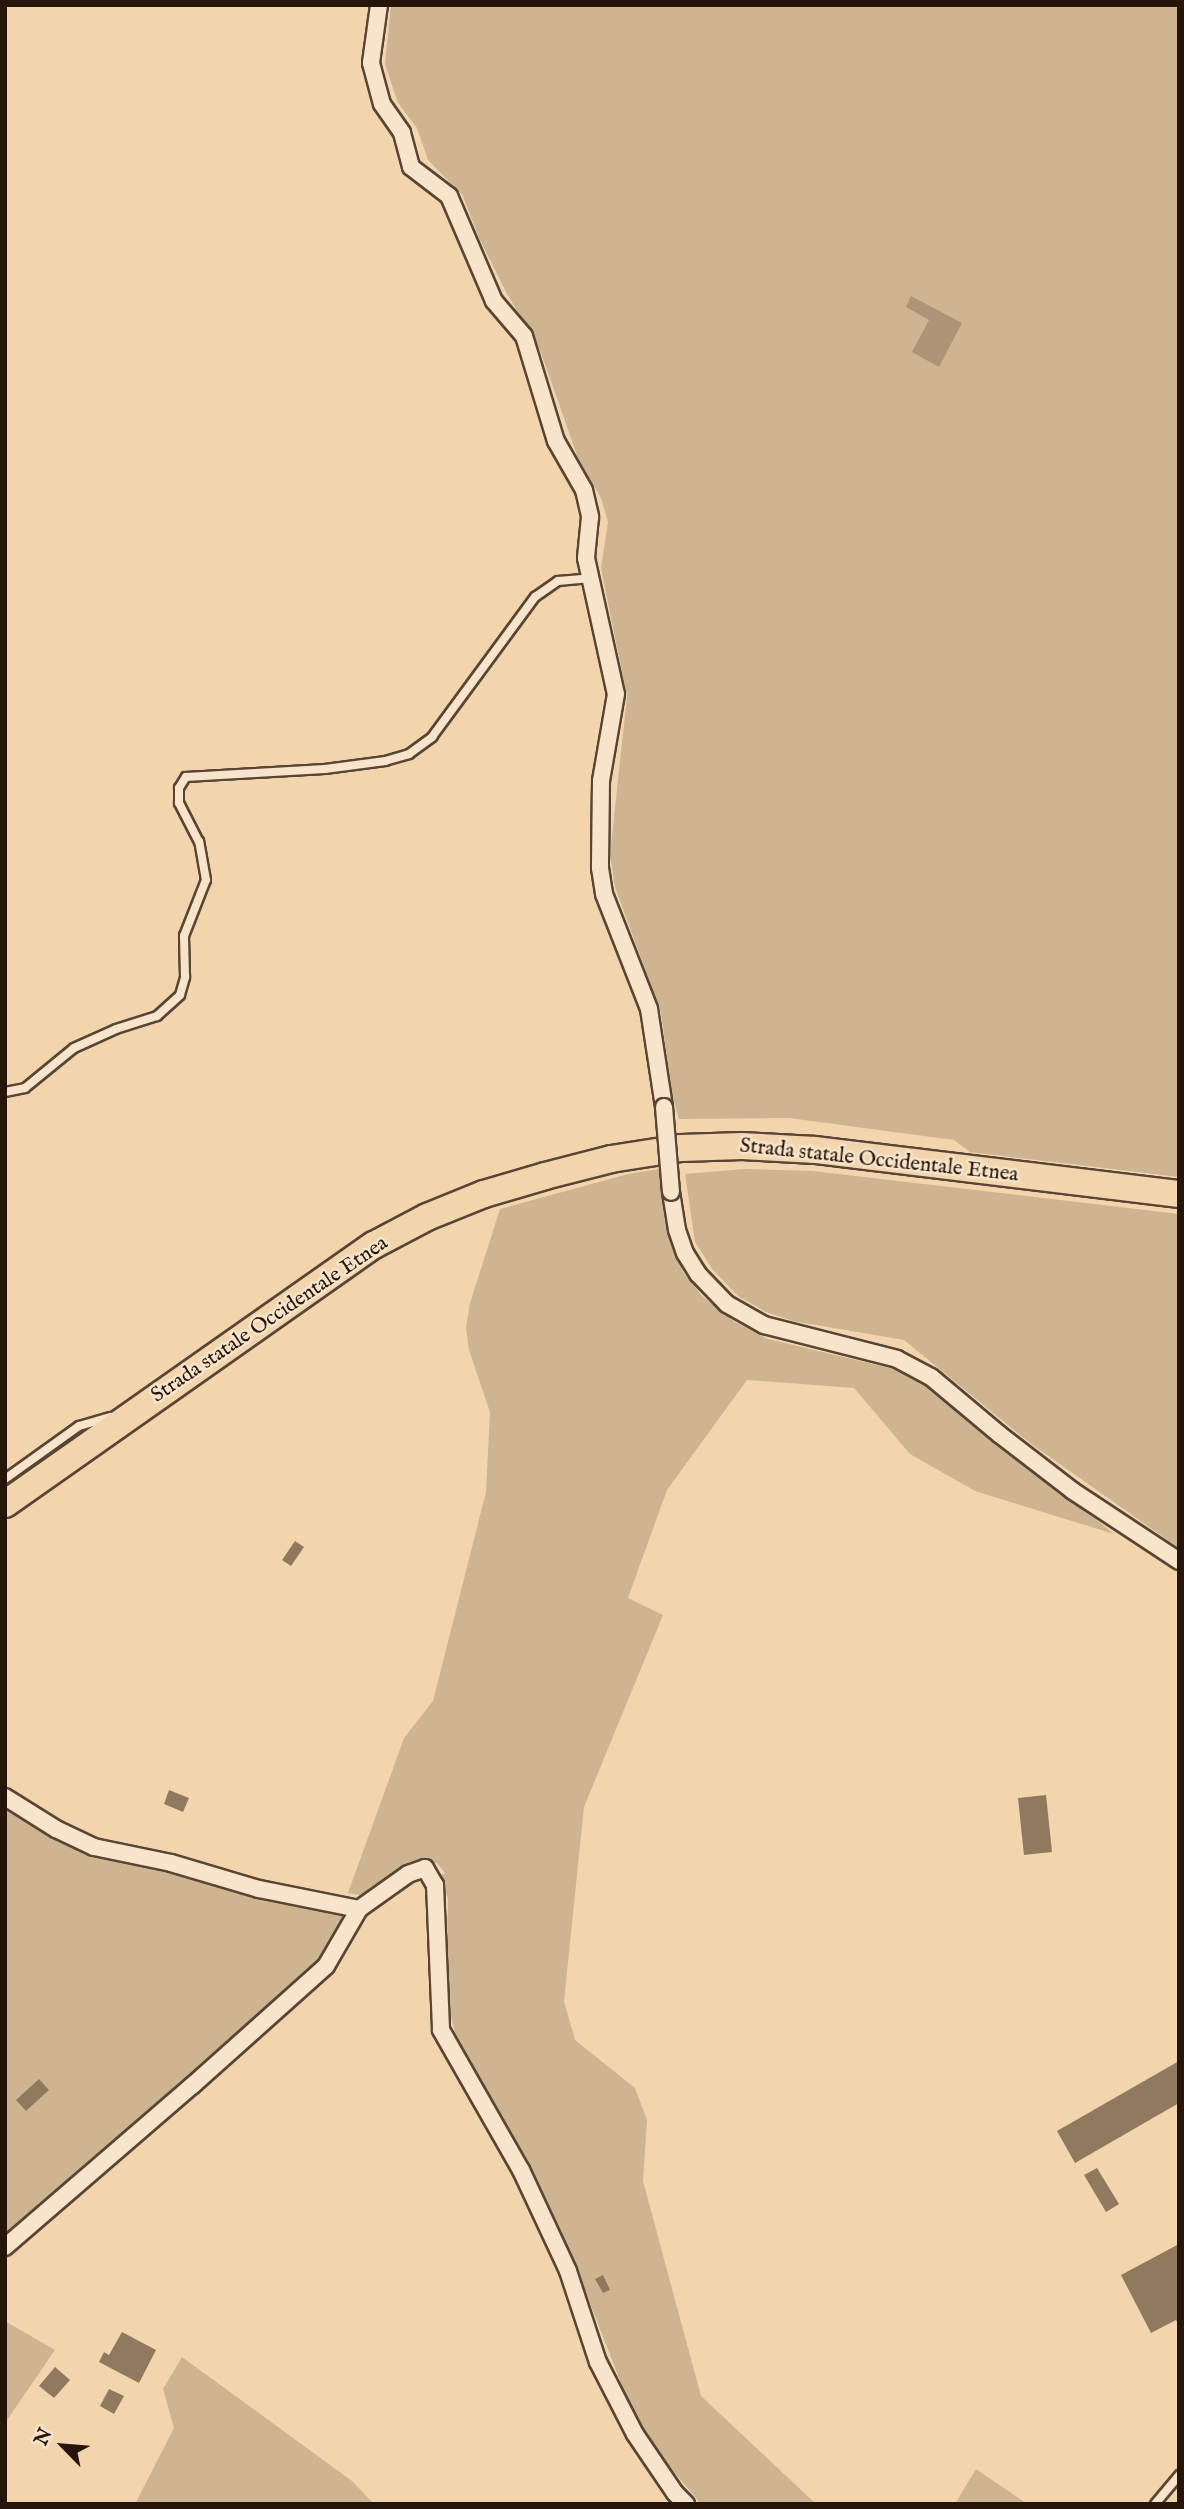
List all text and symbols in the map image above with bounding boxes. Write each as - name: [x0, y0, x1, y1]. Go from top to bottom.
- street label: Strada statale Occidentale Etnea: [738, 1134, 1020, 1188]
- street label: Strada statale Occidentale Etnea: [147, 1231, 393, 1409]
- north arrow: [28, 2411, 98, 2481]
- text: N: [30, 2425, 58, 2450]

